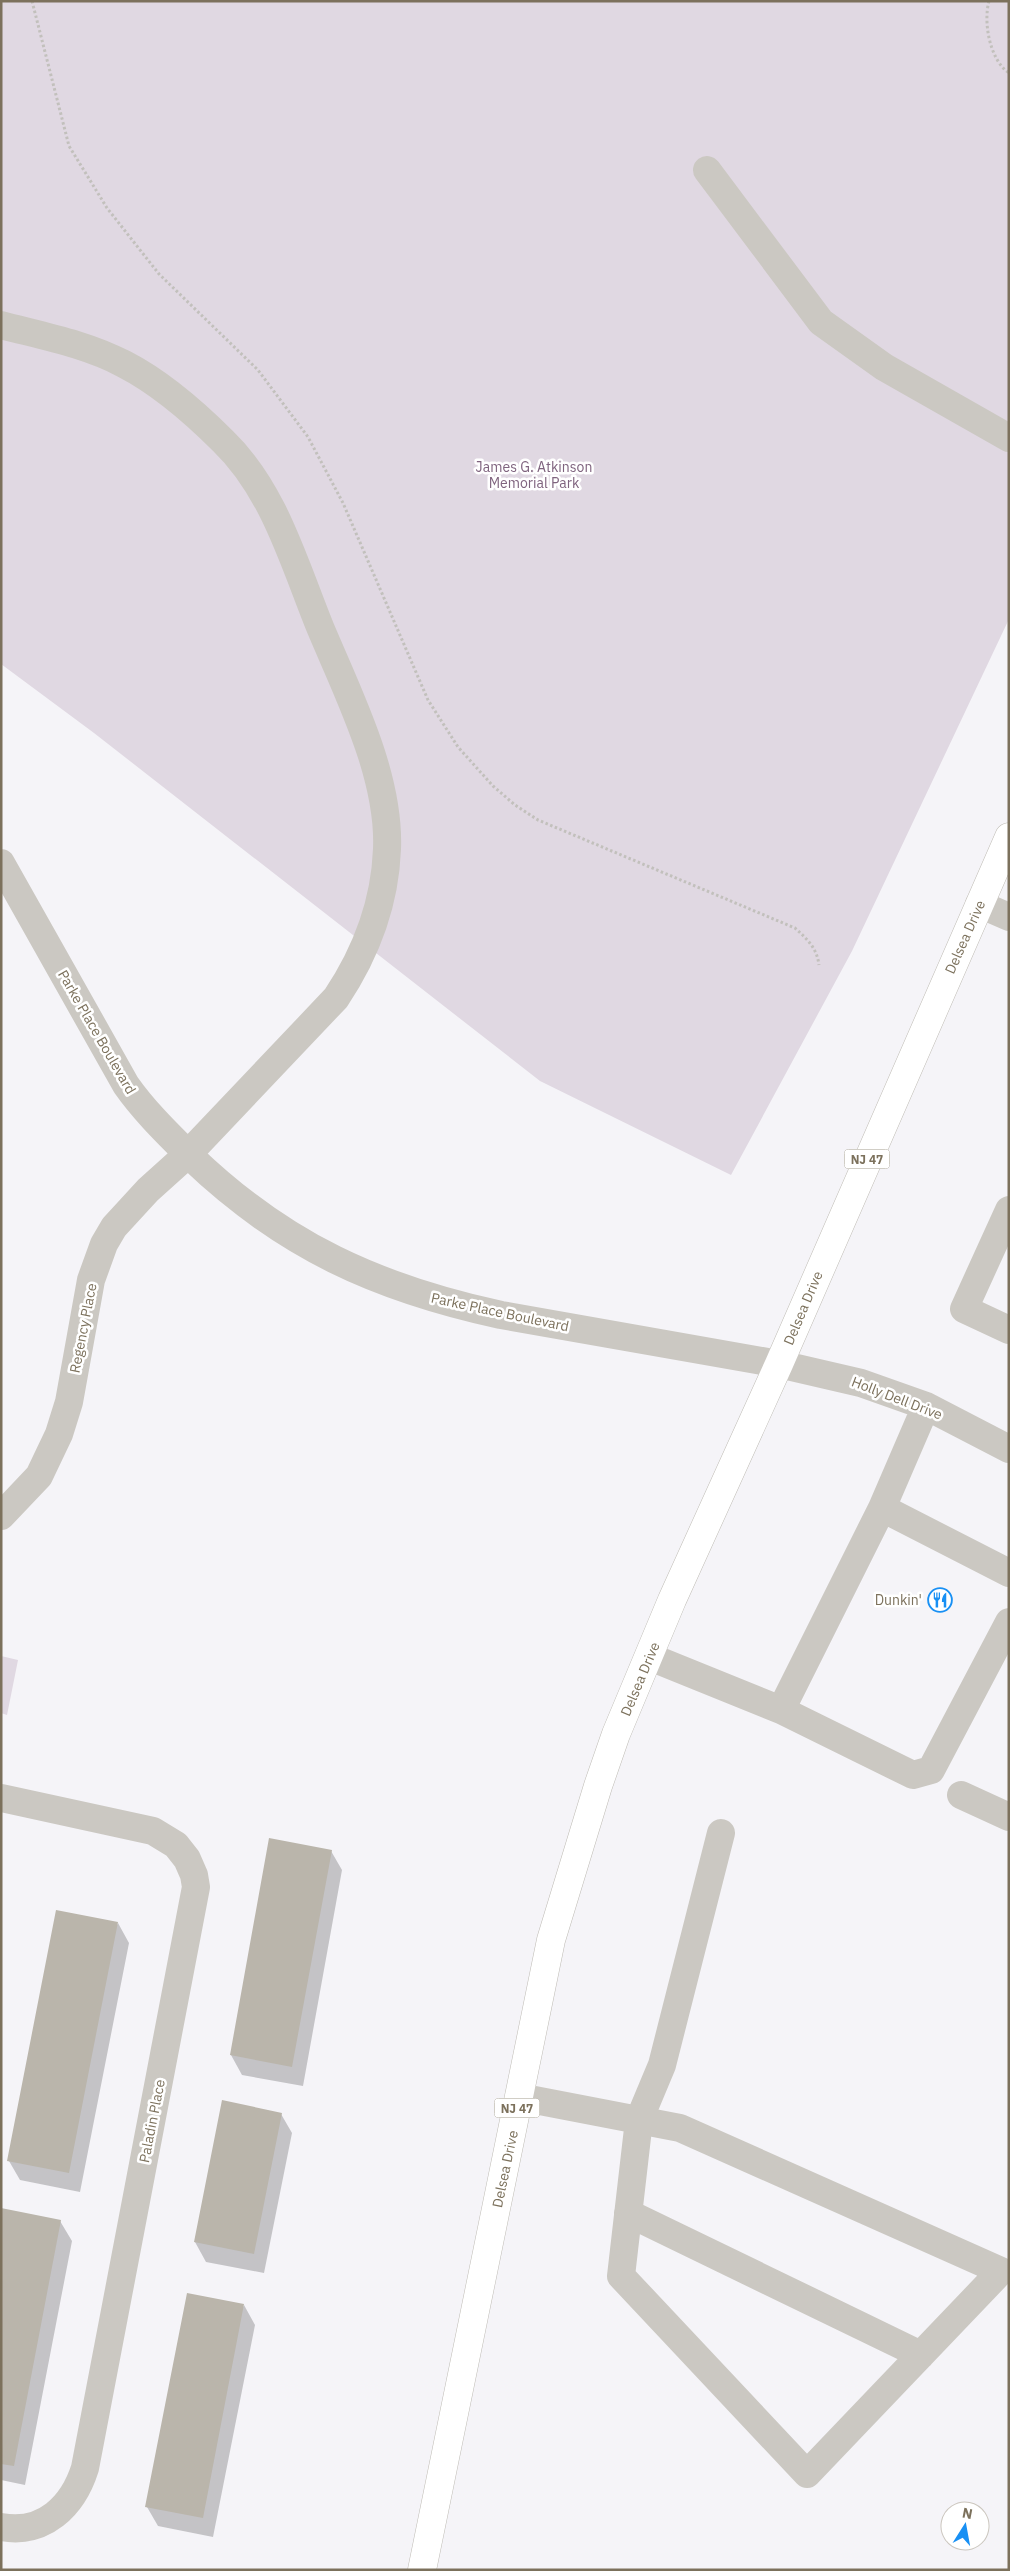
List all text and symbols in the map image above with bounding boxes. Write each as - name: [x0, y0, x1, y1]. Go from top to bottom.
- park label: James G. Atkinson Memorial Park: [476, 458, 592, 492]
- street label: Delsea Drive: [941, 897, 989, 977]
- street label: Parke Place Boulevard: [54, 967, 140, 1097]
- road number: NJ 47: [844, 1150, 890, 1168]
- street label: Delsea Drive: [779, 1268, 827, 1348]
- street label: Regency Place: [65, 1281, 101, 1374]
- street label: Parke Place Boulevard: [429, 1289, 571, 1335]
- street label: Holly Dell Drive: [849, 1372, 945, 1424]
- restaurant icon: Dunkin': [927, 1587, 953, 1613]
- place label: Dunkin': [875, 1591, 922, 1609]
- street label: Delsea Drive: [616, 1639, 664, 1719]
- street label: Paladin Place: [135, 2078, 169, 2164]
- road number: NJ 47: [494, 2098, 540, 2118]
- street label: Delsea Drive: [488, 2128, 522, 2209]
- north arrow: [940, 2501, 990, 2551]
- text: N: [961, 2503, 974, 2523]

